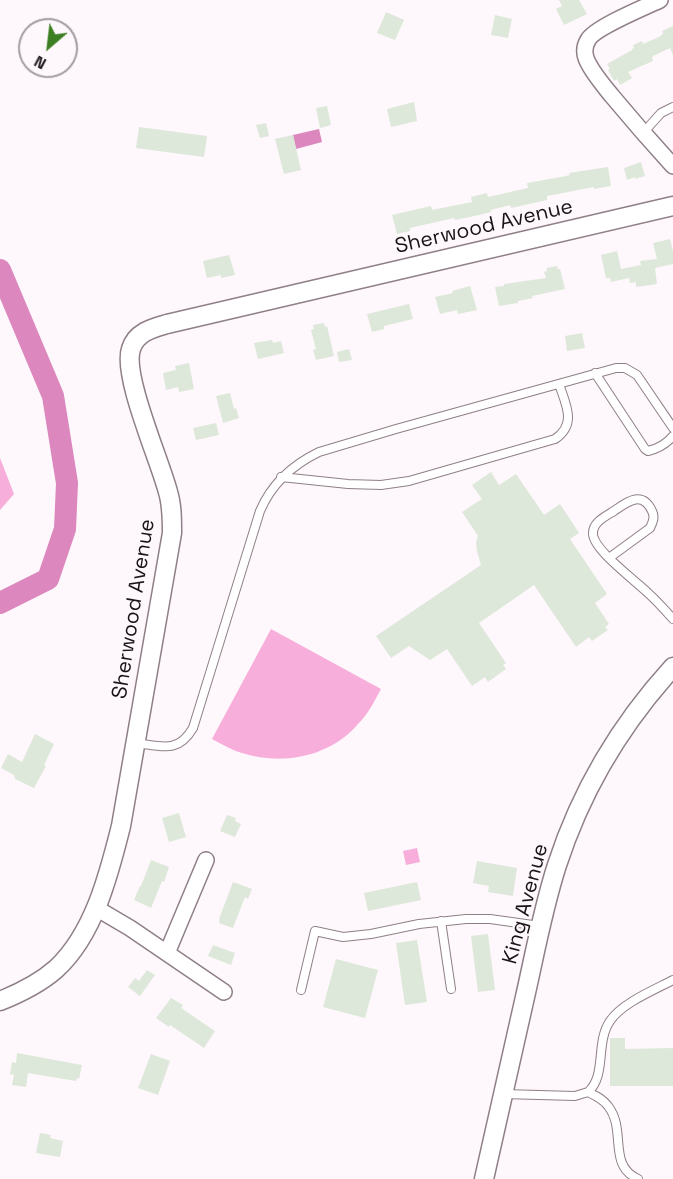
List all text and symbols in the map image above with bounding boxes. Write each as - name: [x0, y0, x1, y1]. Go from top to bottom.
- north arrow: [18, 18, 78, 78]
- text: N: [31, 51, 50, 74]
- street label: Sherwood Avenue: [393, 194, 575, 260]
- street label: Sherwood Avenue: [107, 517, 161, 701]
- street label: King Avenue: [498, 841, 554, 967]

